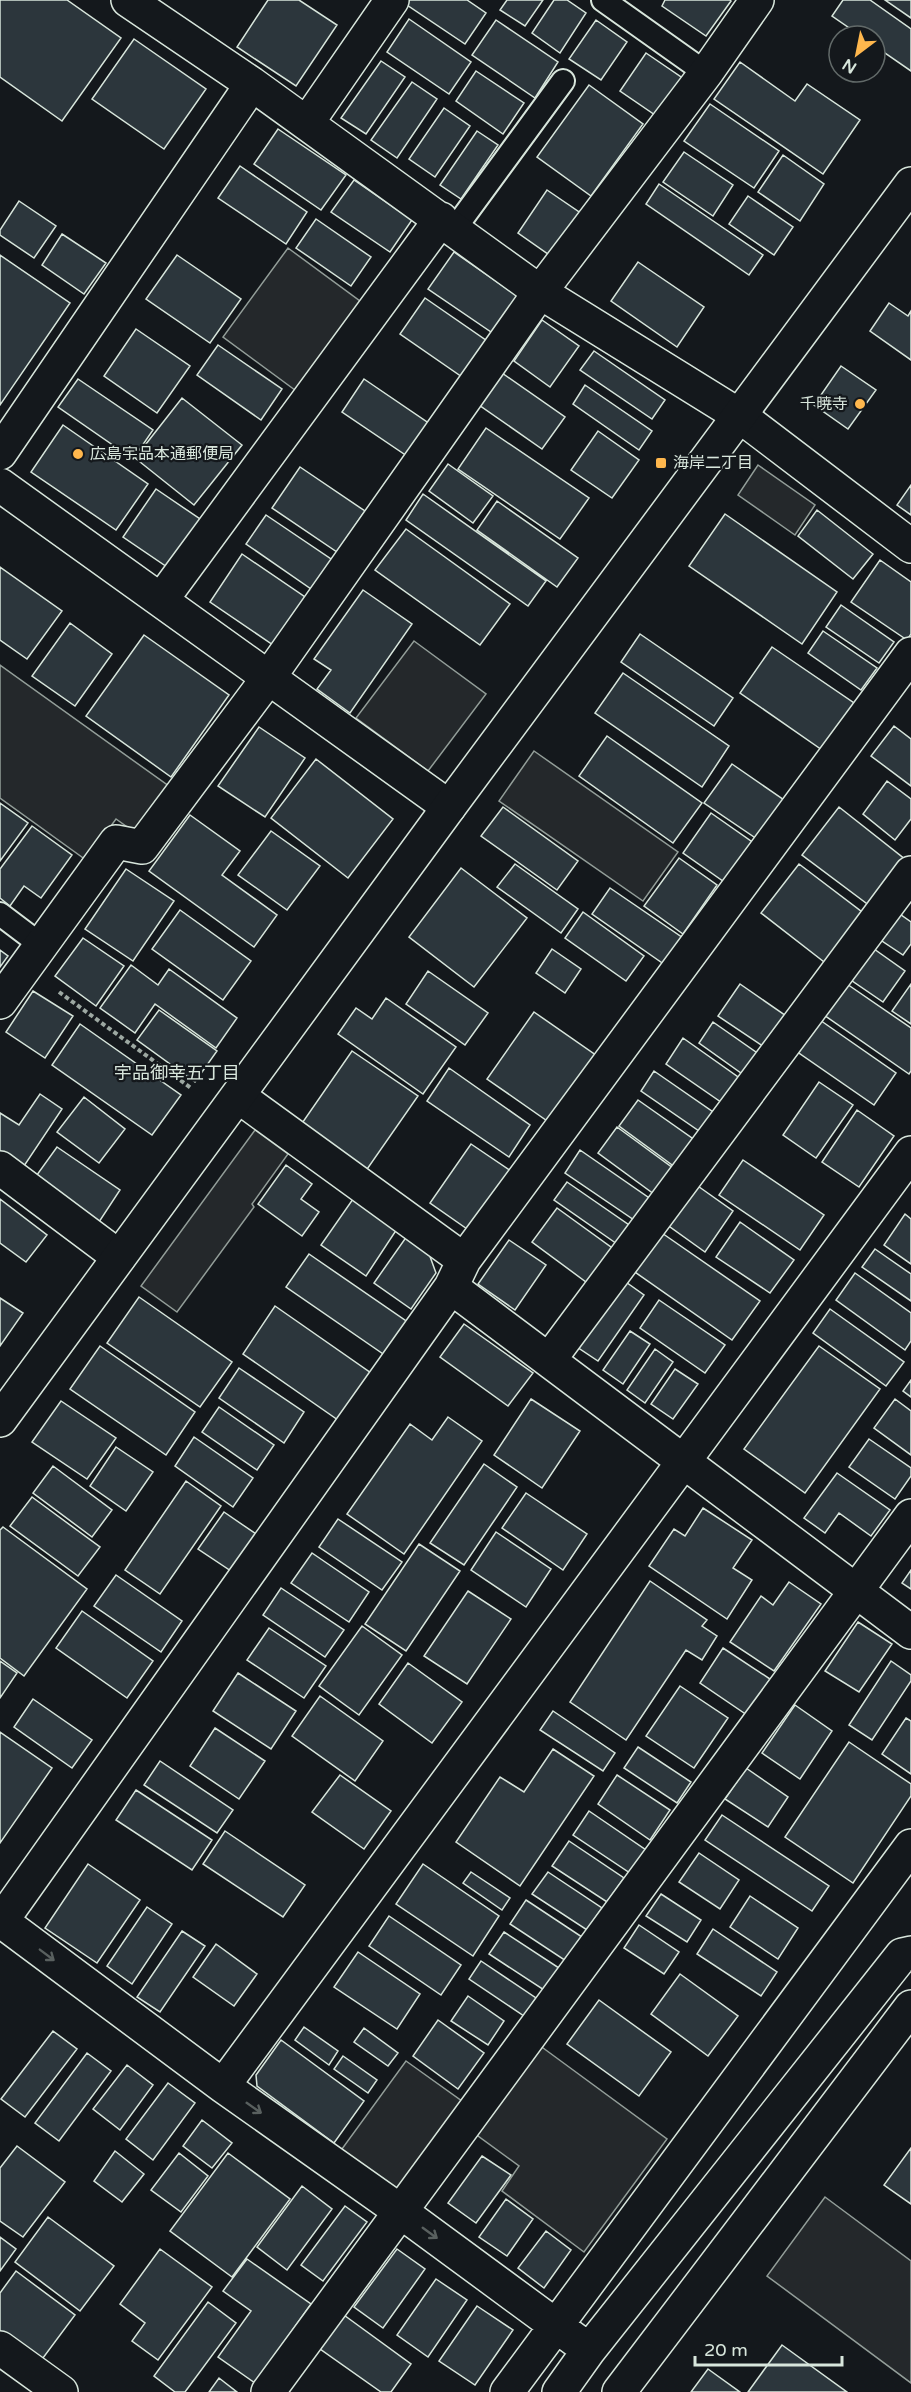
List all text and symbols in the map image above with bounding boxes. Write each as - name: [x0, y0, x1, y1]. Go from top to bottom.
- north arrow: [827, 24, 887, 84]
- text: N: [839, 54, 860, 78]
- place label: 千暁寺: [800, 394, 848, 414]
- marker: 千暁寺: [853, 397, 867, 411]
- place label: 広島宇品本通郵便局: [90, 444, 234, 464]
- marker: 広島宇品本通郵便局: [71, 447, 85, 461]
- place label: 海岸二丁目: [673, 453, 753, 473]
- marker: 海岸二丁目: [654, 456, 668, 470]
- district label: 宇品御幸五丁目: [114, 1062, 240, 1084]
- one-way arrow: [38, 1948, 54, 1961]
- one-way arrow: [246, 2102, 262, 2114]
- one-way arrow: [422, 2227, 438, 2239]
- scale bar: [695, 2329, 842, 2367]
- text: 20 m: [704, 2339, 748, 2361]

